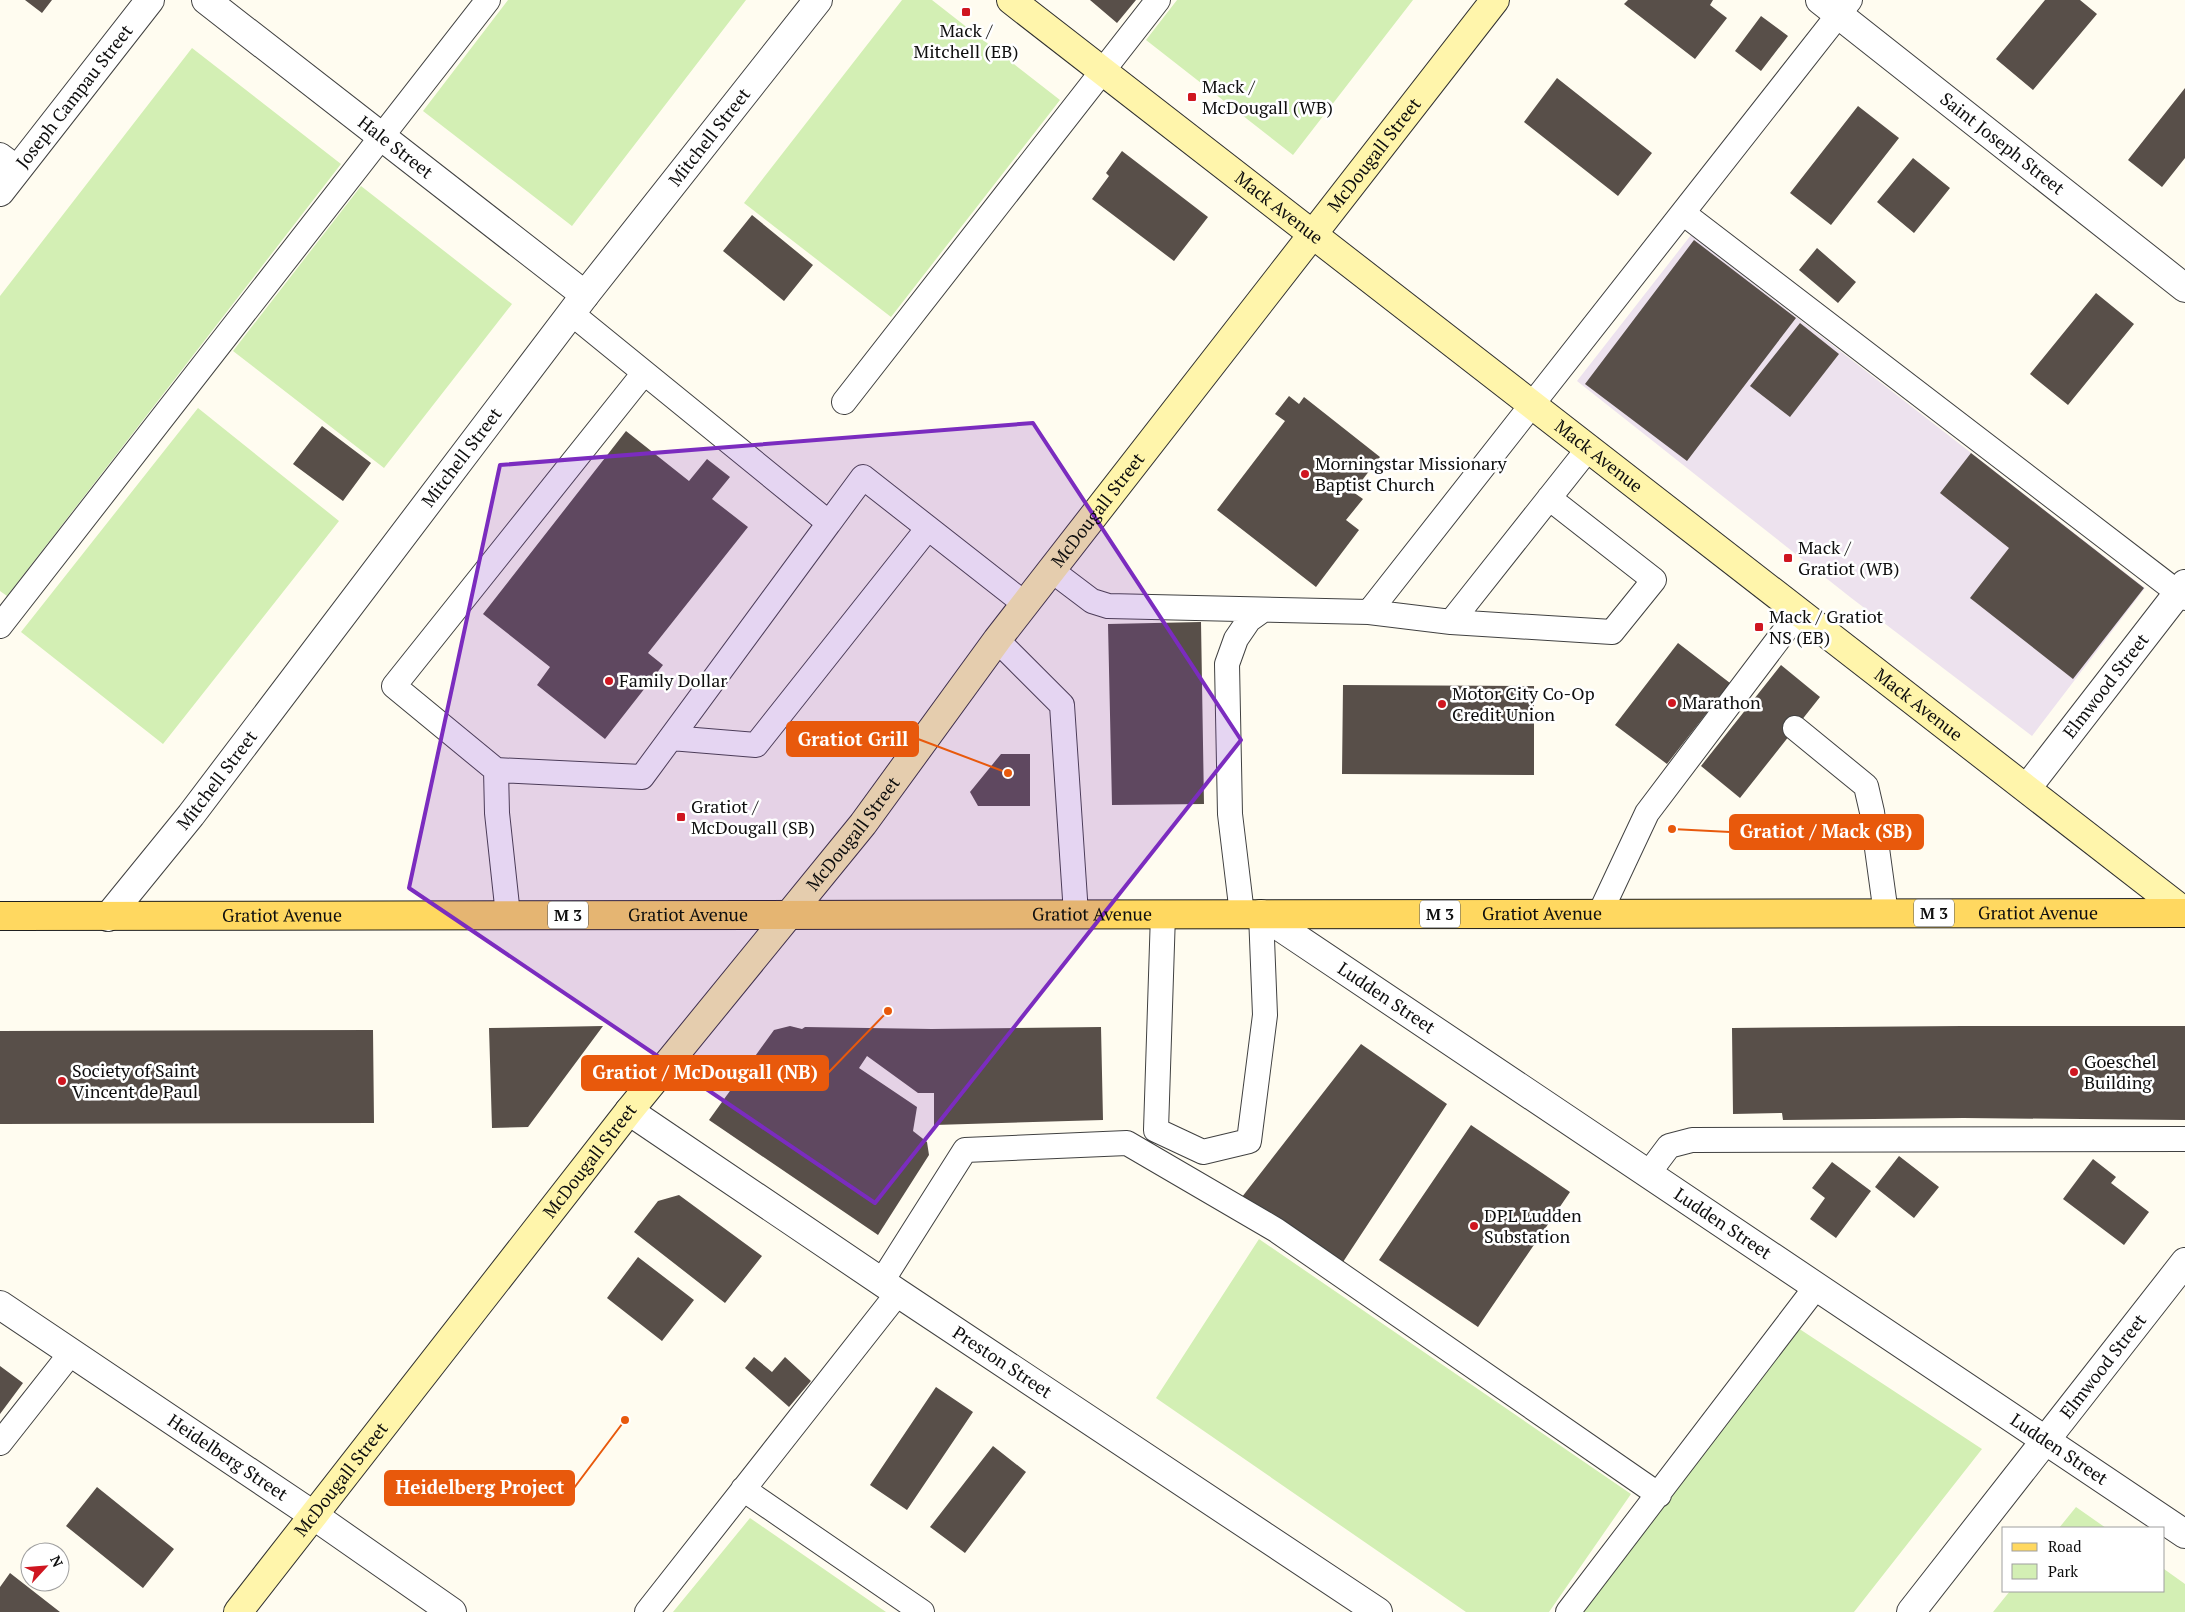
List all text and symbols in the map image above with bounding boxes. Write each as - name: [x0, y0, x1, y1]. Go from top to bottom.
- marker: Mack / Mitchell (EB): [960, 6, 972, 18]
- place label: Mack / Mitchell (EB): [914, 18, 1018, 63]
- street label: Joseph Campau Street: [10, 19, 138, 173]
- place label: Mack / McDougall (WB): [1202, 74, 1333, 119]
- street label: Mitchell Street: [663, 82, 755, 191]
- street label: Saint Joseph Street: [1936, 86, 2070, 200]
- marker: Mack / McDougall (WB): [1186, 91, 1198, 103]
- street label: McDougall Street: [1321, 92, 1426, 217]
- street label: Hale Street: [353, 110, 439, 184]
- street label: Mack Avenue: [1230, 165, 1328, 249]
- street label: Mitchell Street: [416, 402, 507, 512]
- street label: Mack Avenue: [1550, 414, 1648, 497]
- street label: McDougall Street: [1045, 447, 1150, 572]
- place label: Morningstar Missionary Baptist Church: [1315, 451, 1508, 496]
- marker: Morningstar Missionary Baptist Church: [1299, 468, 1311, 480]
- place label: Mack / Gratiot (WB): [1798, 535, 1900, 580]
- marker: Mack / Gratiot (WB): [1782, 552, 1794, 564]
- place label: Mack / Gratiot NS (EB): [1769, 604, 1884, 649]
- marker: Mack / Gratiot NS (EB): [1753, 621, 1765, 633]
- street label: Elmwood Street: [2057, 628, 2154, 743]
- street label: Mack Avenue: [1870, 662, 1968, 746]
- place label: Family Dollar: [619, 668, 727, 692]
- marker: Family Dollar: [603, 675, 615, 687]
- place label: Motor City Co-Op Credit Union: [1452, 681, 1595, 726]
- place label: Marathon: [1682, 690, 1761, 714]
- marker: Marathon: [1666, 697, 1678, 709]
- marker: Motor City Co-Op Credit Union: [1436, 698, 1448, 710]
- callout: Gratiot Grill: [787, 722, 918, 756]
- street label: Mitchell Street: [171, 725, 262, 834]
- text: Gratiot Grill: [798, 726, 908, 751]
- street label: McDougall Street: [800, 771, 905, 895]
- place label: Gratiot / McDougall (SB): [691, 794, 815, 839]
- marker: Gratiot / McDougall (SB): [675, 811, 687, 823]
- callout: Gratiot / Mack (SB): [1730, 815, 1923, 849]
- text: Gratiot / Mack (SB): [1740, 818, 1912, 843]
- road number: M 3: [1914, 900, 1954, 926]
- street label: Gratiot Avenue: [1978, 900, 2098, 924]
- street label: Gratiot Avenue: [1032, 901, 1152, 926]
- road number: M 3: [1420, 901, 1460, 928]
- street label: Gratiot Avenue: [1482, 901, 1602, 925]
- road number: M 3: [548, 902, 588, 928]
- street label: Gratiot Avenue: [628, 902, 748, 926]
- street label: Gratiot Avenue: [222, 903, 342, 927]
- street label: Ludden Street: [1334, 956, 1441, 1039]
- place label: Goeschel Building: [2084, 1049, 2157, 1094]
- callout: Gratiot / McDougall (NB): [582, 1056, 828, 1090]
- place label: Society of Saint Vincent de Paul: [72, 1058, 198, 1103]
- text: Gratiot / McDougall (NB): [592, 1059, 818, 1084]
- marker: Goeschel Building: [2068, 1066, 2080, 1078]
- marker: Society of Saint Vincent de Paul: [56, 1075, 68, 1087]
- street label: McDougall Street: [537, 1098, 641, 1223]
- street label: Ludden Street: [1670, 1182, 1777, 1264]
- place label: DPL Ludden Substation: [1484, 1203, 1582, 1248]
- marker: DPL Ludden Substation: [1468, 1220, 1480, 1232]
- street label: Elmwood Street: [2054, 1308, 2151, 1423]
- street label: Preston Street: [949, 1320, 1057, 1403]
- street label: Ludden Street: [2006, 1407, 2113, 1490]
- street label: Heidelberg Street: [163, 1408, 293, 1506]
- street label: McDougall Street: [288, 1417, 393, 1541]
- callout: Heidelberg Project: [385, 1471, 574, 1505]
- text: Heidelberg Project: [396, 1474, 565, 1499]
- legend: [2002, 1527, 2165, 1592]
- text: Road: [2048, 1536, 2081, 1556]
- north arrow: [20, 1542, 70, 1592]
- text: N: [46, 1552, 68, 1570]
- text: Park: [2048, 1561, 2078, 1581]

